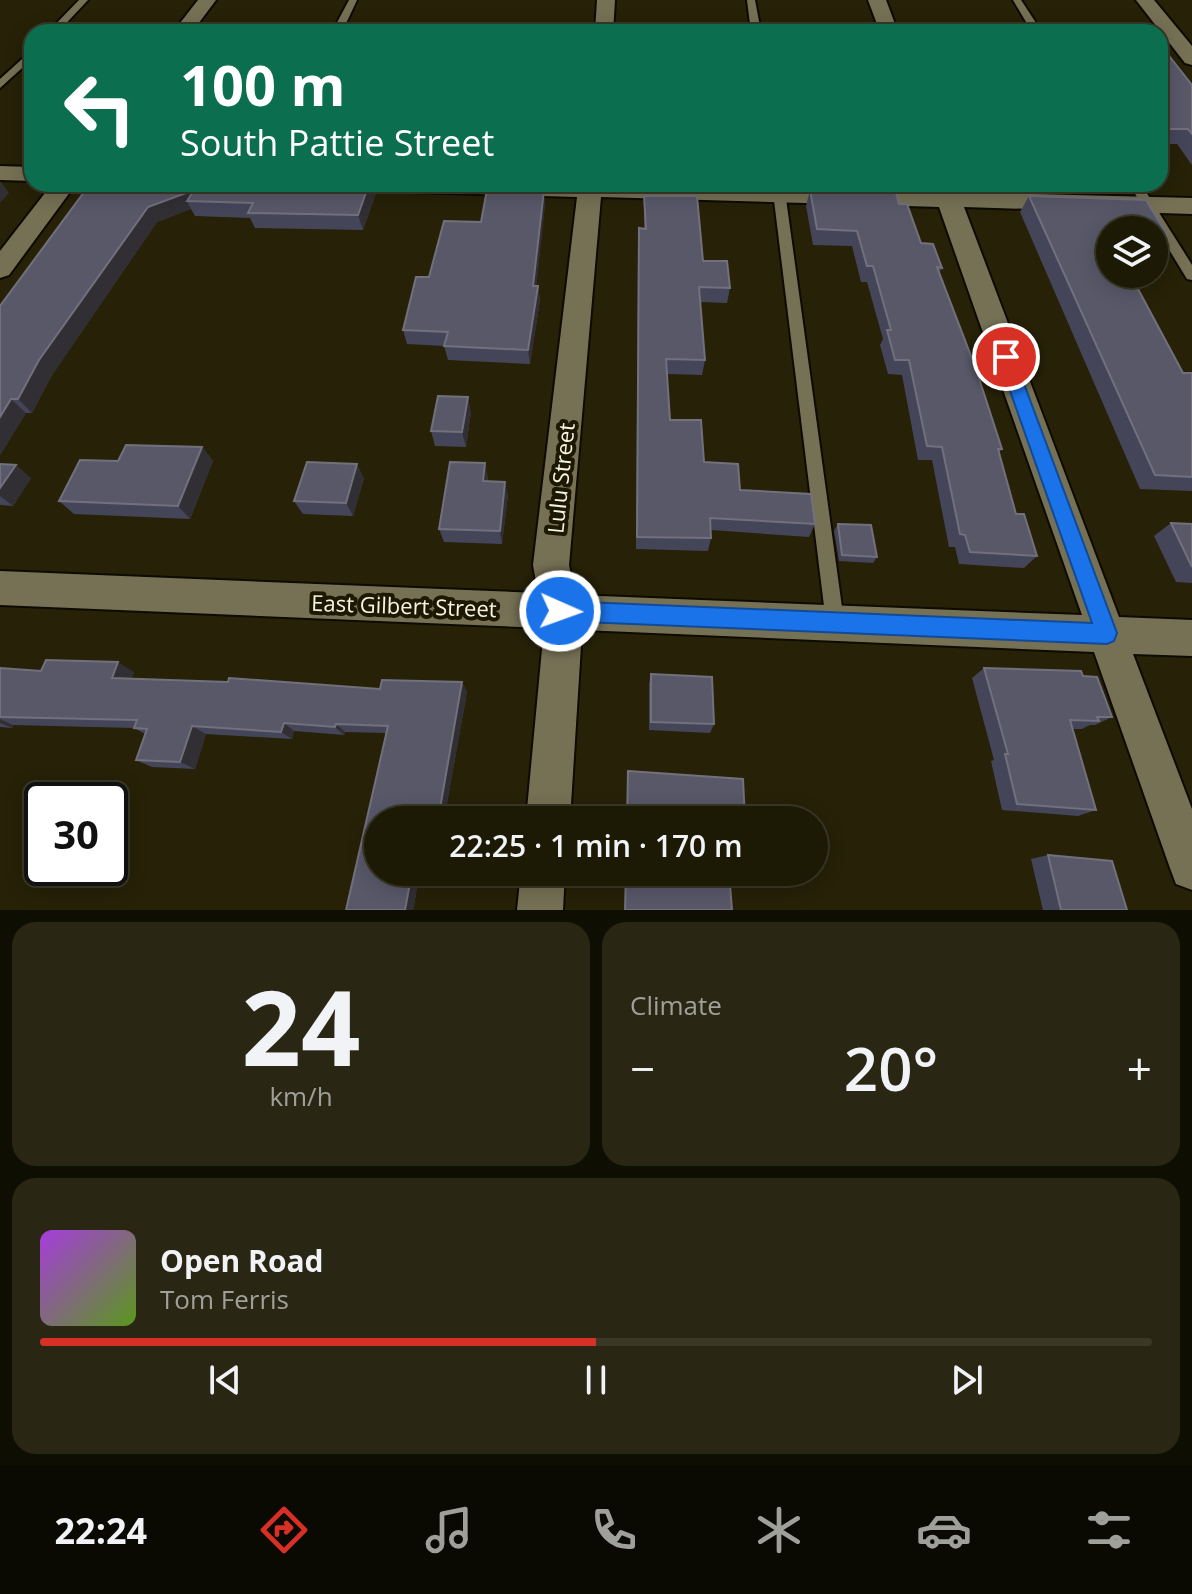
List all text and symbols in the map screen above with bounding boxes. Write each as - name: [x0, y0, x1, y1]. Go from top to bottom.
- text: 100 m: [180, 46, 346, 122]
- icon: left: [48, 56, 152, 160]
- text: South Pattie Street: [180, 118, 494, 167]
- map controls: [1096, 216, 1168, 288]
- button: layers: [1096, 216, 1168, 288]
- pin: [972, 323, 1040, 391]
- icon: arrive: [984, 335, 1028, 379]
- street label: Lulu Street: [539, 421, 581, 535]
- position arrow: [518, 569, 602, 653]
- street label: East Gilbert Street: [311, 587, 497, 623]
- speed limit sign: 30: [24, 782, 128, 886]
- text: 22:25 · 1 min · 170 m: [449, 825, 743, 866]
- text: 24: [242, 955, 360, 1096]
- text: Climate: [630, 987, 722, 1023]
- text: 20°: [844, 1027, 938, 1109]
- text: −: [630, 1038, 655, 1098]
- text: +: [1127, 1038, 1152, 1098]
- text: km/h: [269, 1078, 333, 1114]
- text: Open Road: [160, 1240, 324, 1281]
- text: Tom Ferris: [160, 1281, 289, 1317]
- icon: previous: [203, 1358, 247, 1402]
- icon: pause: [574, 1358, 618, 1402]
- icon: next: [945, 1358, 989, 1402]
- icon: directions: [256, 1502, 312, 1558]
- icon: music: [421, 1502, 477, 1558]
- icon: phone: [586, 1502, 642, 1558]
- icon: climate: [751, 1502, 807, 1558]
- icon: car: [916, 1502, 972, 1558]
- icon: filters: [1081, 1502, 1137, 1558]
- text: 22:24: [55, 1506, 147, 1555]

